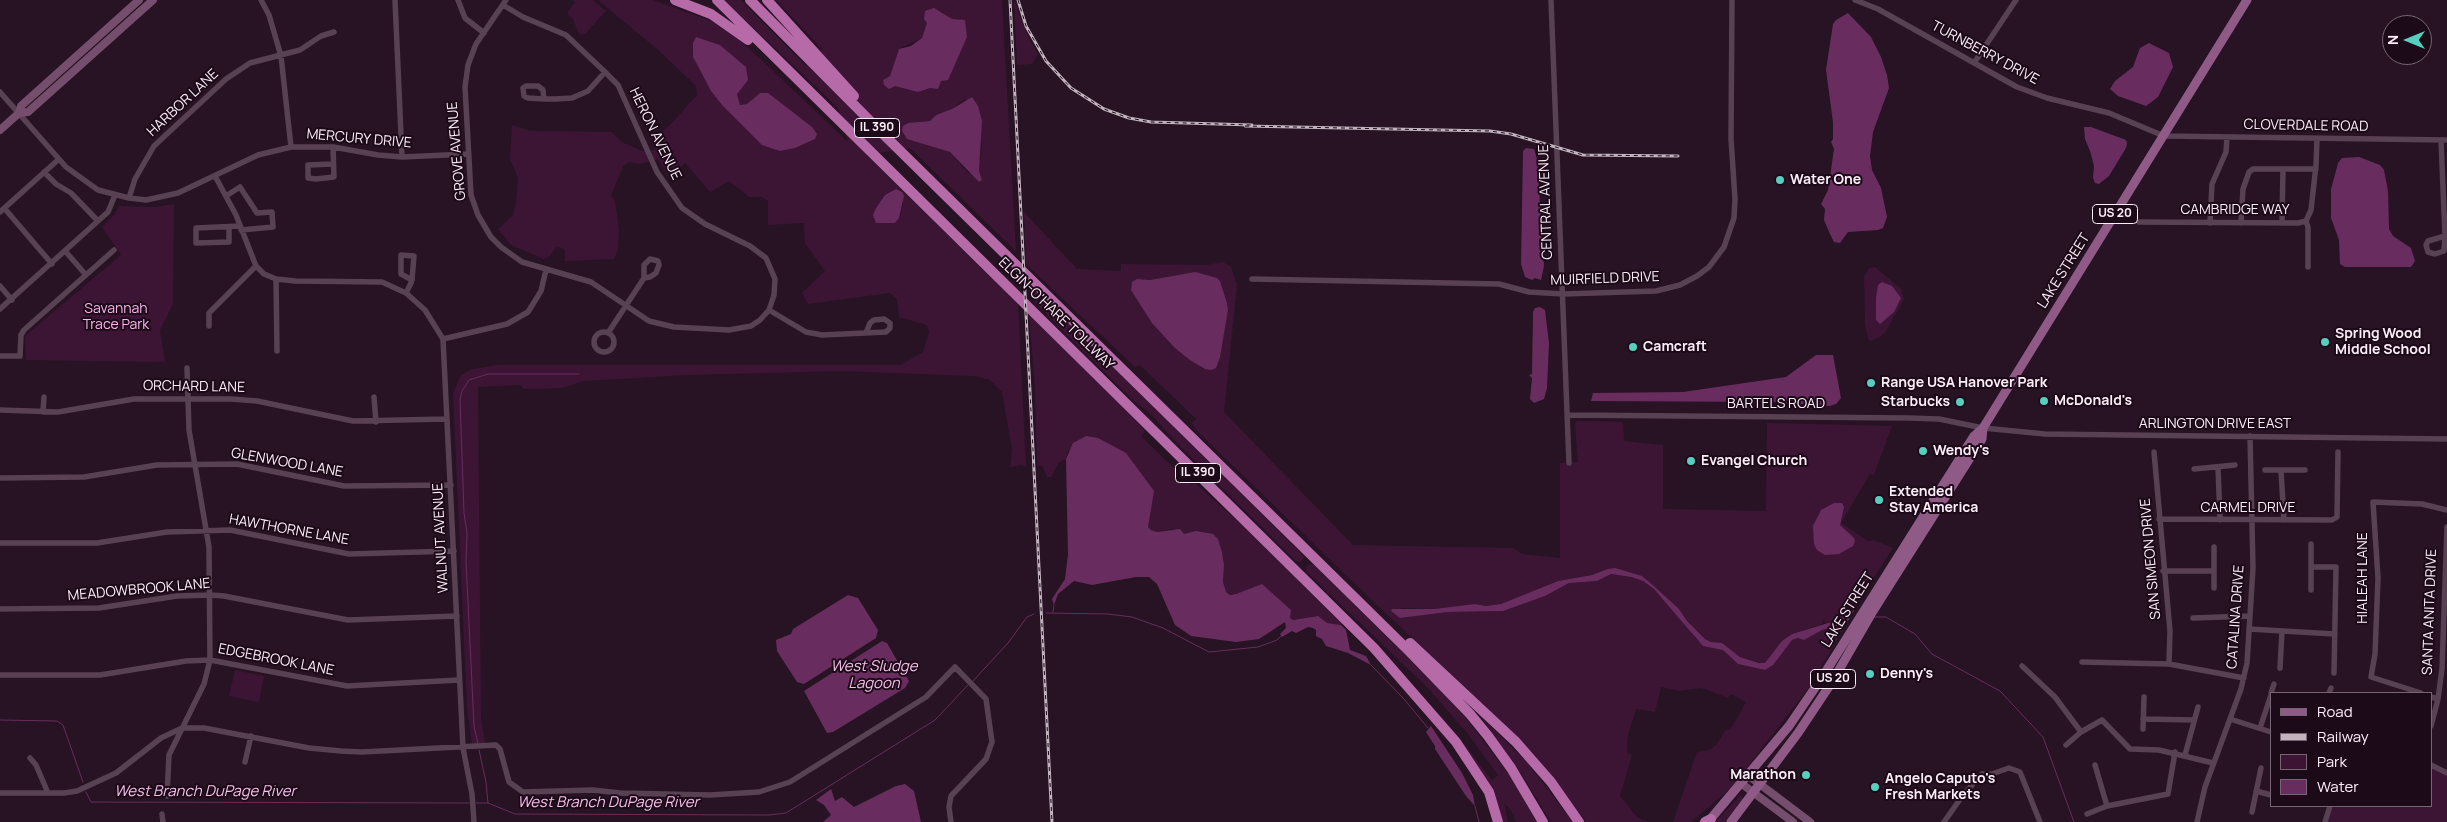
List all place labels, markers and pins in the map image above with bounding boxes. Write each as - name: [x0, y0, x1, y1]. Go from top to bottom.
- place label: Water One: [1790, 172, 1861, 188]
- marker: Water One: [1774, 174, 1786, 186]
- place label: Spring Wood Middle School: [2335, 326, 2431, 358]
- marker: Spring Wood Middle School: [2319, 336, 2331, 348]
- place label: Camcraft: [1643, 339, 1707, 355]
- marker: Camcraft: [1627, 341, 1639, 353]
- place label: Range USA Hanover Park: [1881, 375, 2047, 391]
- marker: Range USA Hanover Park: [1865, 377, 1877, 389]
- place label: McDonald's: [2054, 393, 2132, 409]
- place label: Starbucks: [1881, 394, 1950, 410]
- marker: McDonald's: [2038, 395, 2050, 407]
- marker: Starbucks: [1954, 396, 1966, 408]
- place label: Wendy's: [1933, 443, 1989, 459]
- marker: Wendy's: [1917, 445, 1929, 457]
- place label: Evangel Church: [1701, 453, 1807, 469]
- marker: Evangel Church: [1685, 455, 1697, 467]
- place label: Extended Stay America: [1889, 484, 1978, 516]
- marker: Extended Stay America: [1873, 494, 1885, 506]
- place label: Denny's: [1880, 666, 1933, 682]
- marker: Denny's: [1864, 668, 1876, 680]
- place label: Marathon: [1730, 767, 1796, 783]
- marker: Marathon: [1800, 769, 1812, 781]
- place label: Angelo Caputo's Fresh Markets: [1885, 771, 1995, 804]
- marker: Angelo Caputo's Fresh Markets: [1869, 781, 1881, 793]

